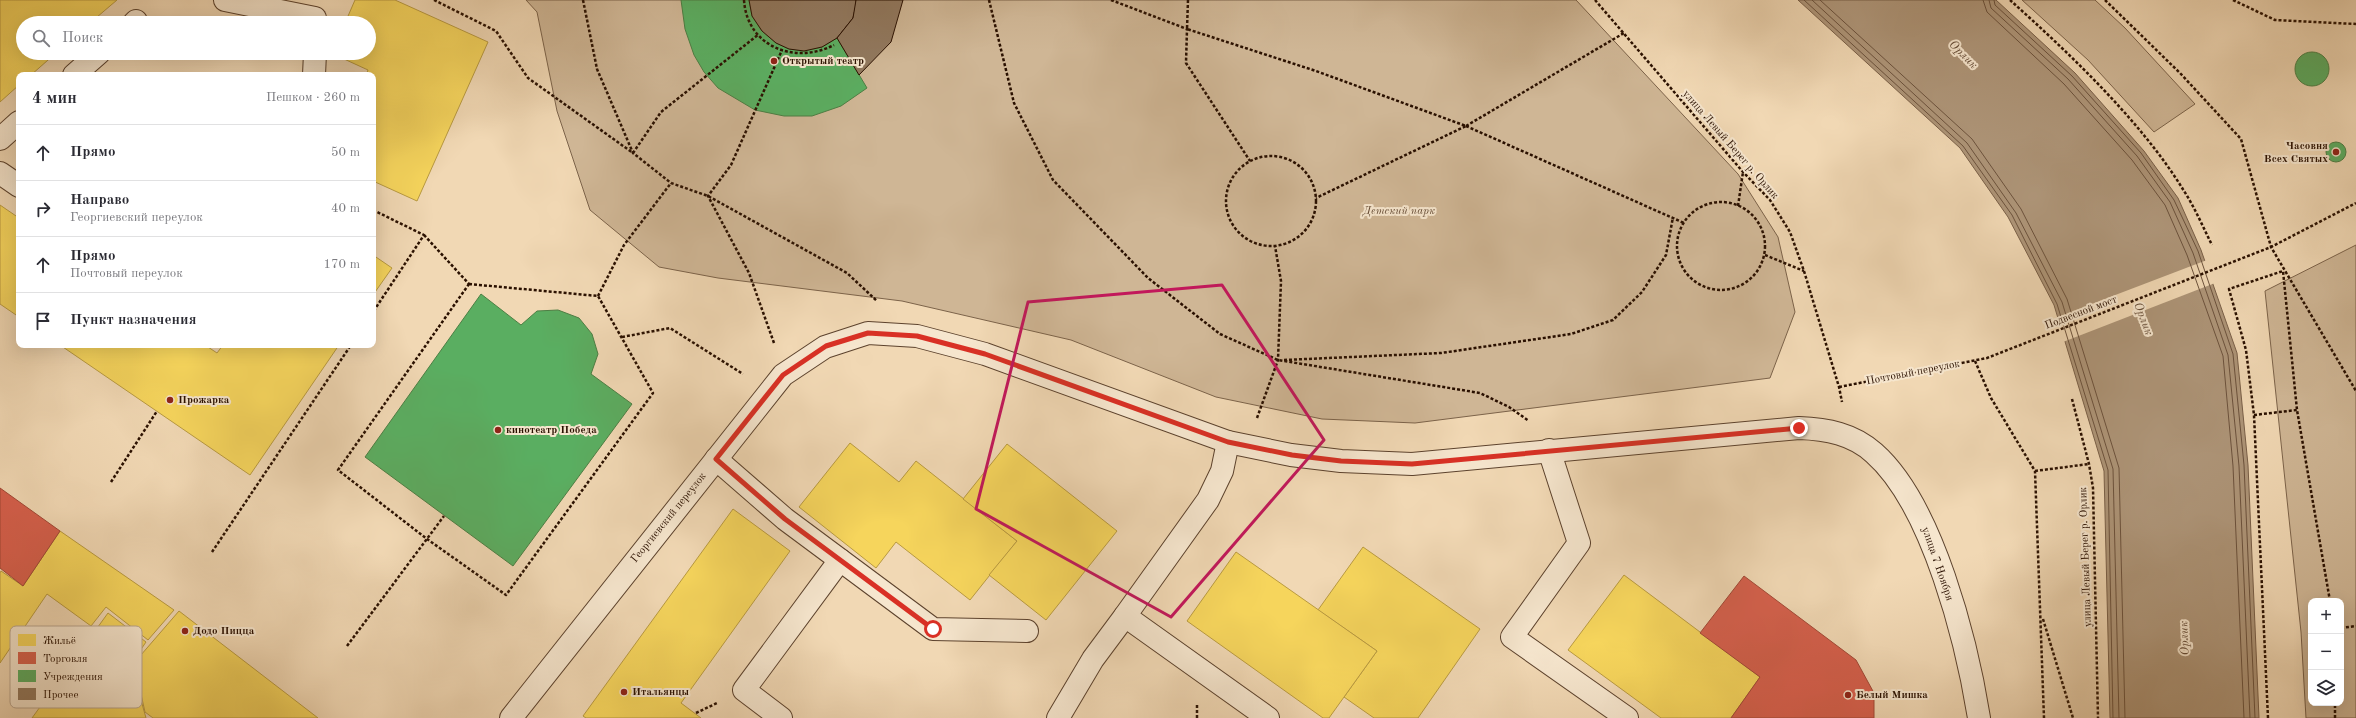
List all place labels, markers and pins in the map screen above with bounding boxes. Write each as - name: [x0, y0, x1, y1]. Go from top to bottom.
- marker: Открытый театр: [769, 56, 779, 66]
- place label: Открытый театр: [782, 56, 864, 67]
- place label: Часовня Всех Святых: [2264, 141, 2328, 165]
- marker: Часовня Всех Святых: [2331, 147, 2341, 157]
- marker: Прожарка: [165, 395, 175, 405]
- place label: Прожарка: [178, 395, 230, 406]
- marker: кинотеатр Победа: [493, 425, 503, 435]
- place label: кинотеатр Победа: [506, 425, 597, 436]
- marker: Додо Пицца: [180, 626, 190, 636]
- place label: Додо Пицца: [193, 626, 255, 637]
- marker: Итальянцы: [619, 687, 629, 697]
- place label: Итальянцы: [632, 687, 690, 698]
- marker: Белый Мишка: [1843, 690, 1853, 700]
- place label: Белый Мишка: [1856, 690, 1928, 701]

